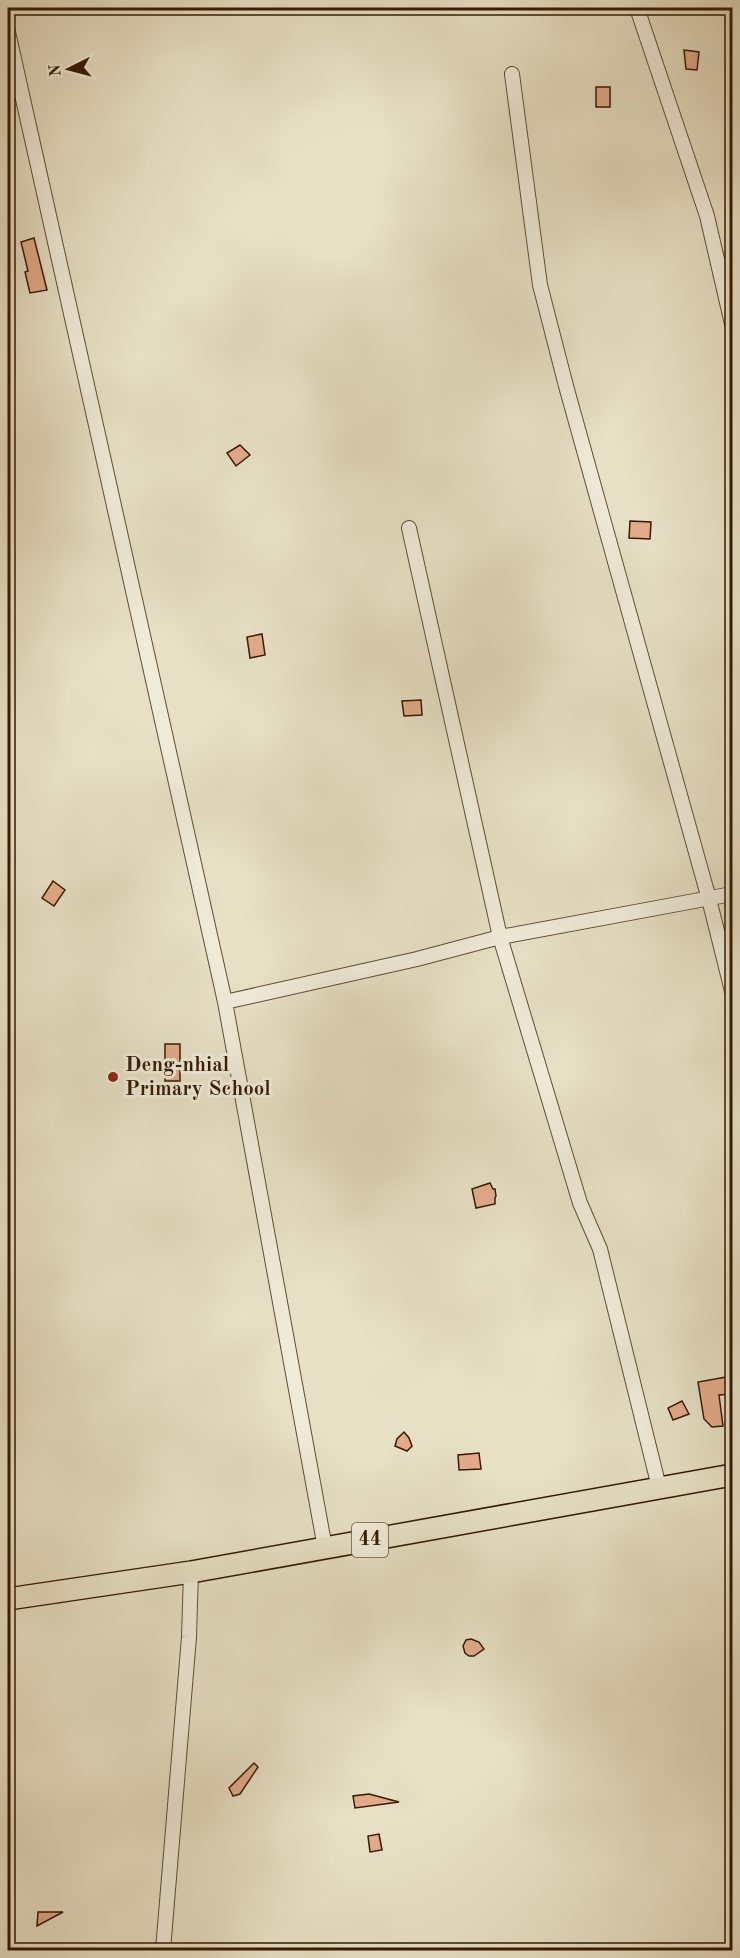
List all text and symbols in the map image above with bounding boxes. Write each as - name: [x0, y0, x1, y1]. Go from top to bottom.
- north arrow: [39, 39, 99, 99]
- text: N: [47, 63, 65, 77]
- place label: Deng-nhial Primary School: [125, 1055, 271, 1100]
- marker: Deng-nhial Primary School: [106, 1070, 120, 1084]
- road number: 44: [352, 1523, 388, 1557]

